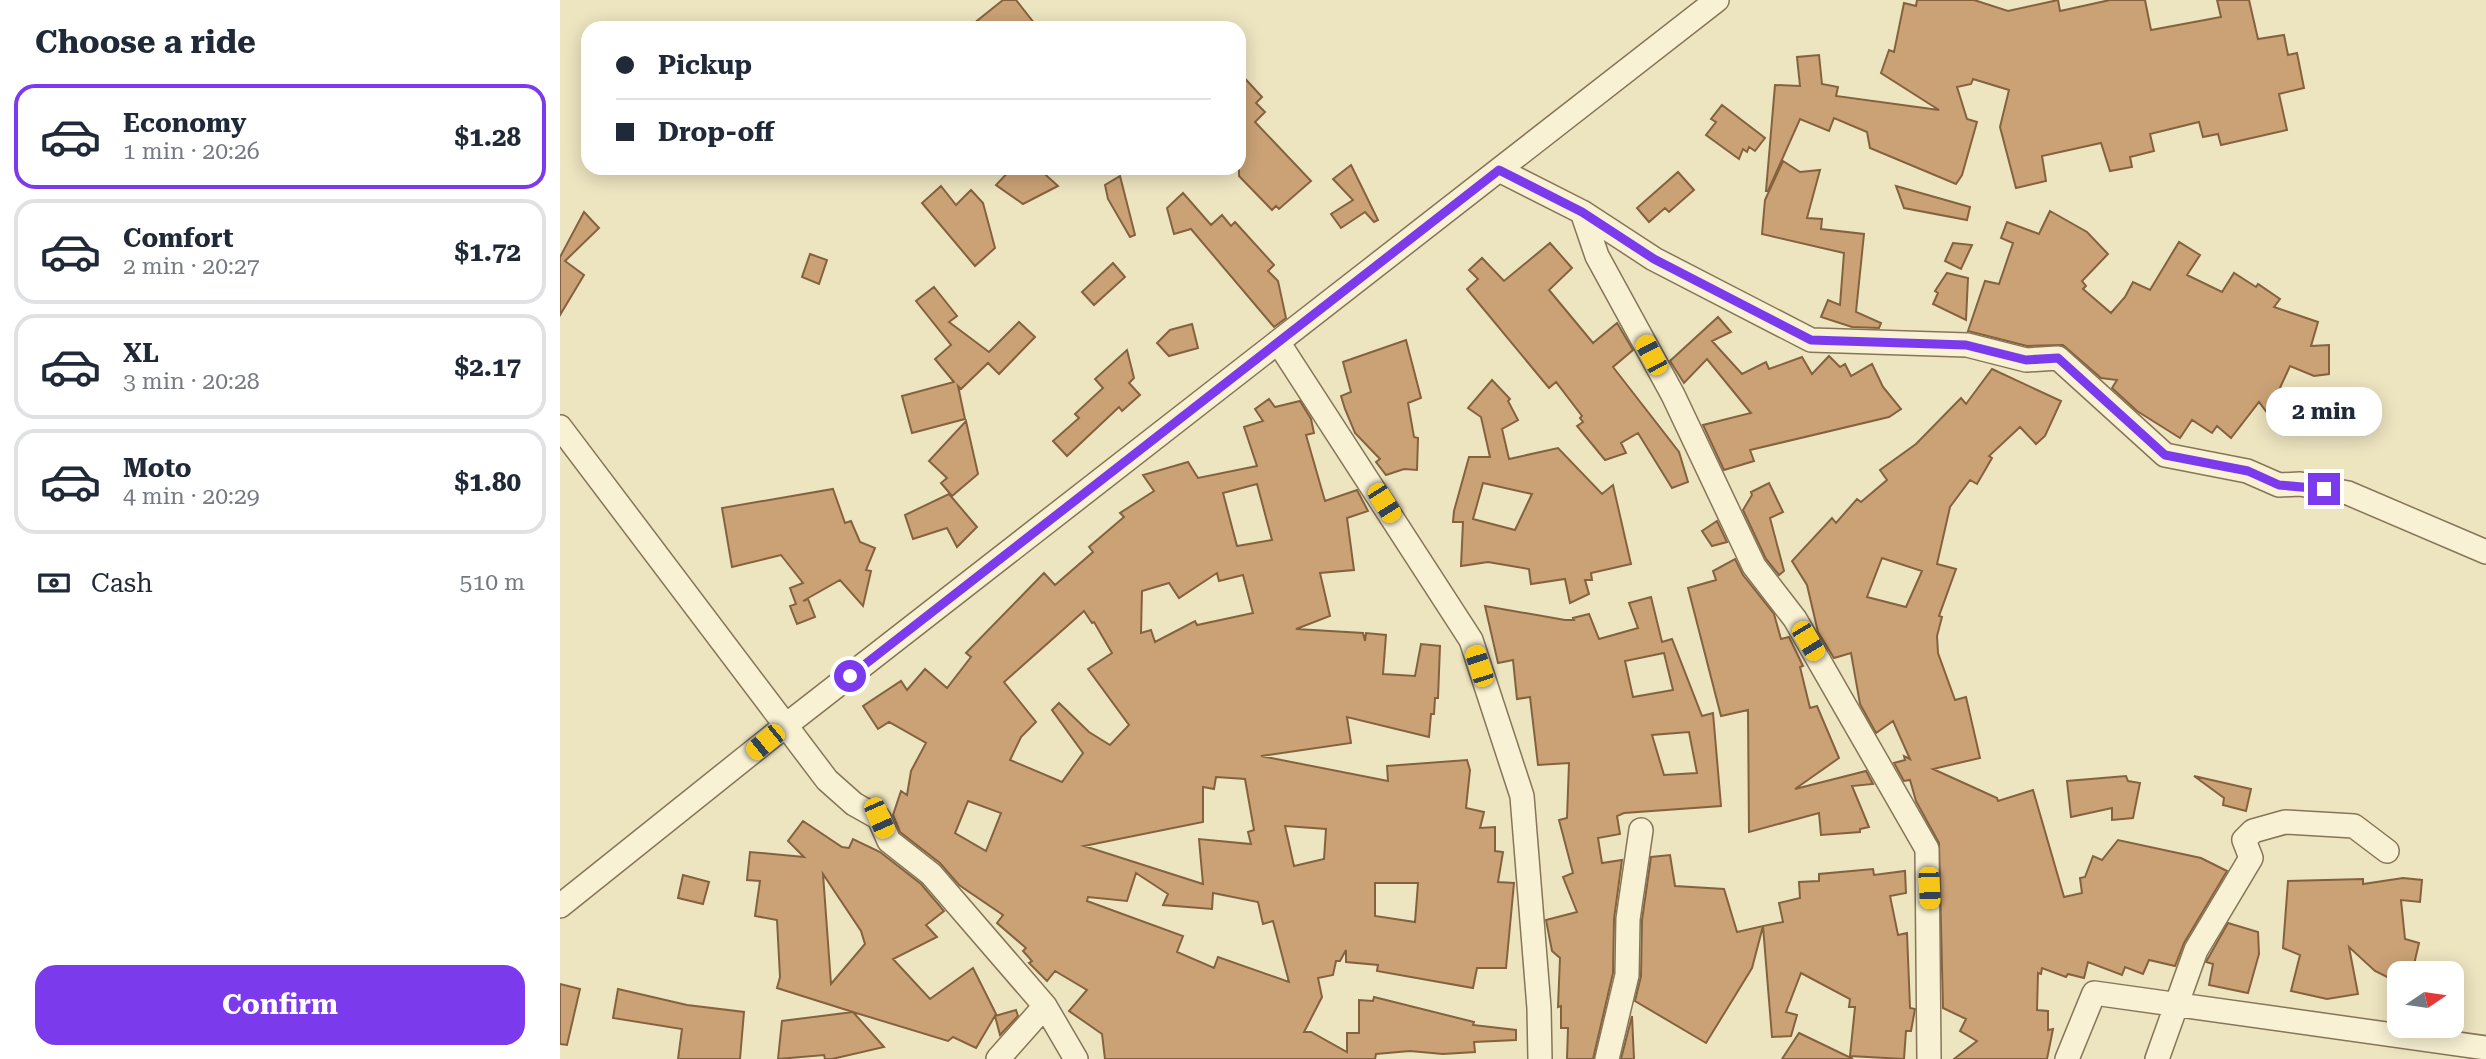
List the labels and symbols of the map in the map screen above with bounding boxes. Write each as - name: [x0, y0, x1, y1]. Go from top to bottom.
- car: [1632, 332, 1671, 378]
- callout: 2 min: [2266, 388, 2382, 436]
- route end: [2308, 473, 2340, 505]
- car: [1364, 480, 1405, 526]
- car: [1789, 618, 1828, 664]
- car: [1463, 643, 1496, 689]
- route start: [834, 660, 866, 692]
- car: [743, 721, 788, 763]
- car: [861, 795, 898, 841]
- car: [1918, 866, 1941, 910]
- north arrow: [2387, 961, 2464, 1038]

